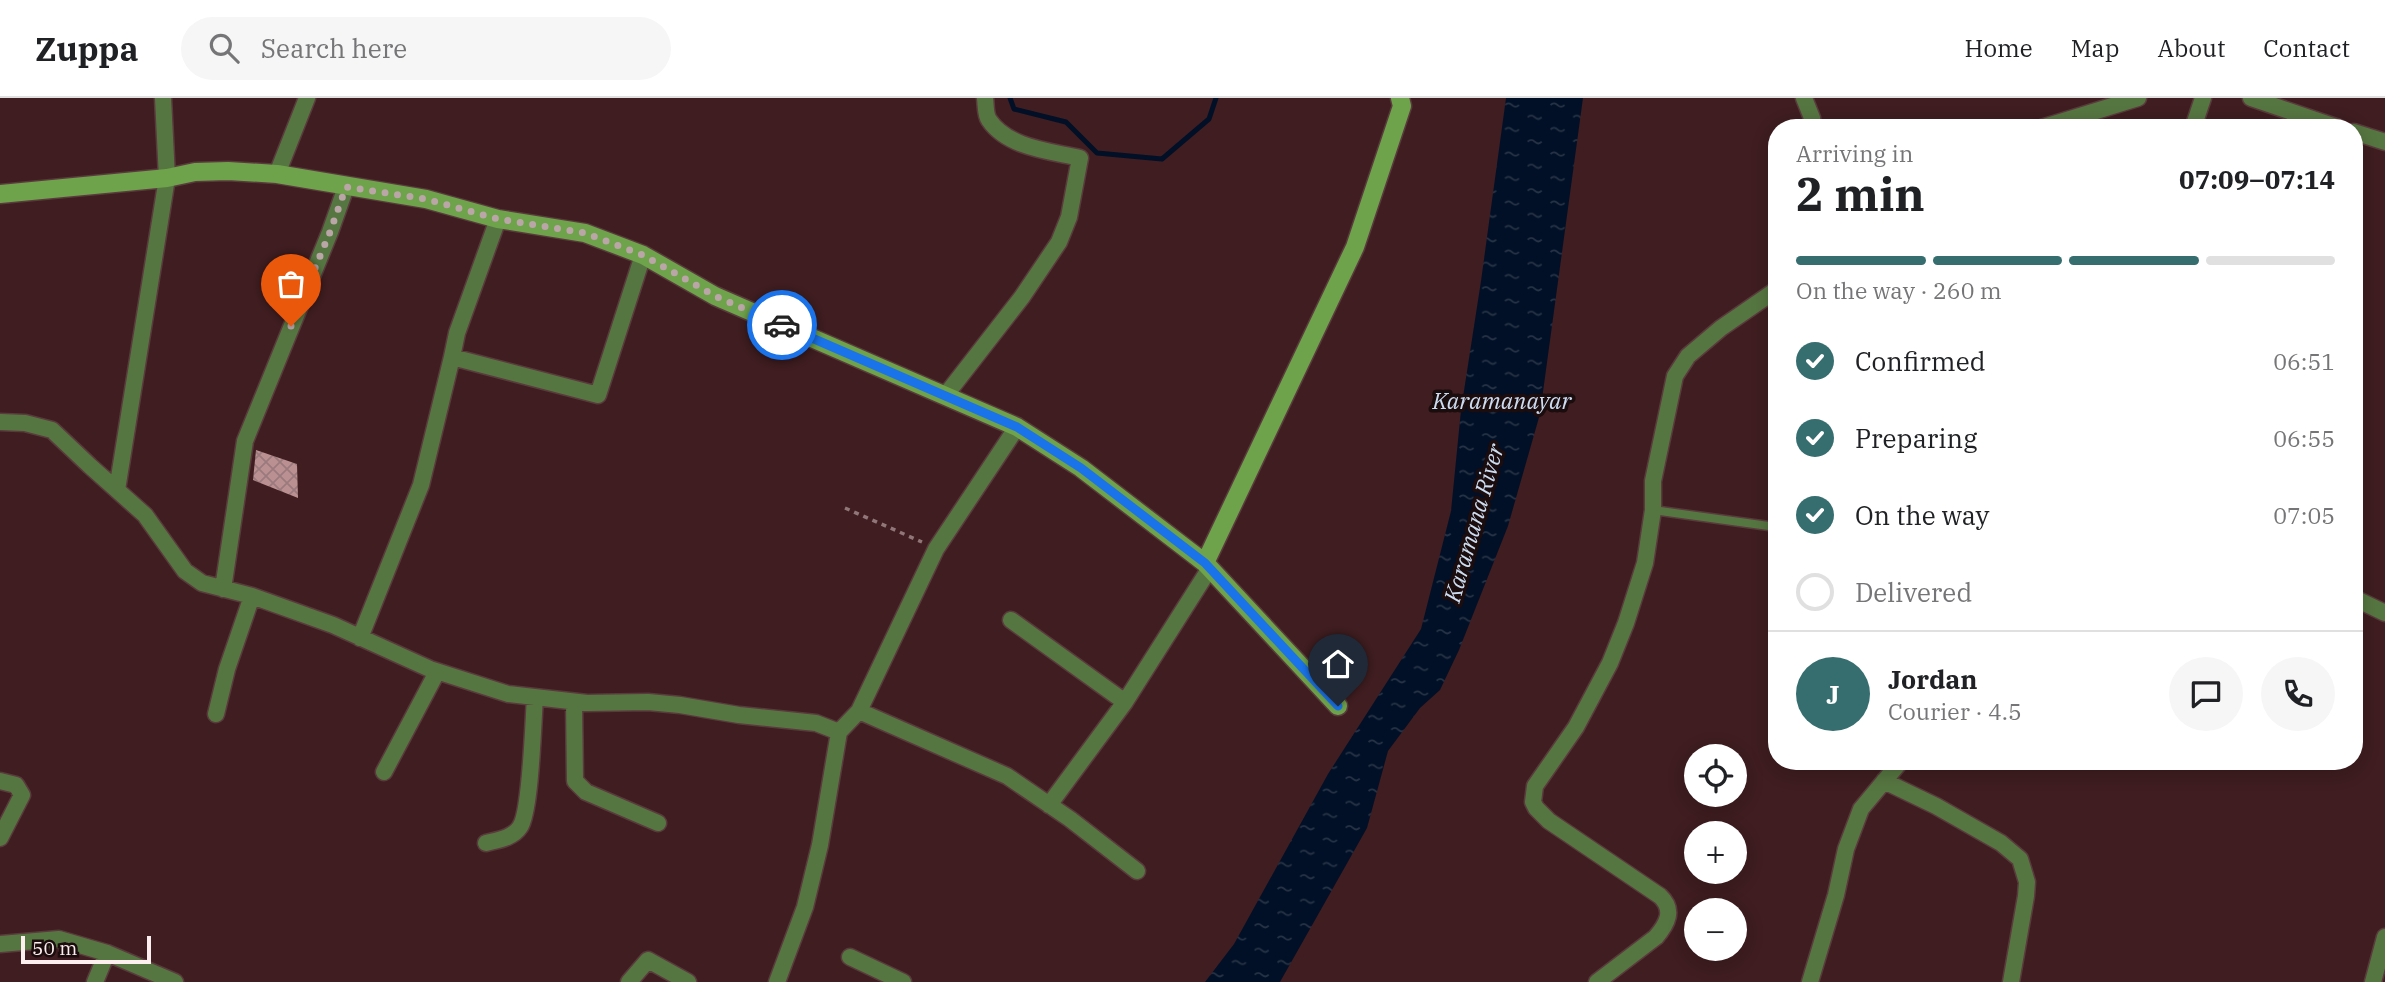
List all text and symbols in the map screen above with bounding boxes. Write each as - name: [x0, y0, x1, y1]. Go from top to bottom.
- search box: [181, 17, 671, 80]
- text: Zuppa: [35, 27, 139, 70]
- icon: search: [205, 29, 243, 67]
- text: Search here: [261, 31, 407, 65]
- text: Home: [1965, 32, 2033, 64]
- text: Map: [2071, 32, 2119, 64]
- text: About: [2157, 32, 2225, 64]
- text: Contact: [2263, 32, 2350, 64]
- text: Arriving in: [1796, 138, 1913, 168]
- text: 07:09–07:14: [2179, 162, 2335, 196]
- text: 2 min: [1796, 164, 1925, 224]
- pin: [261, 254, 321, 326]
- icon: bag: [272, 265, 310, 303]
- text: On the way · 260 m: [1796, 275, 2002, 305]
- courier: [747, 290, 817, 360]
- icon: car: [763, 306, 801, 344]
- icon: check: [1796, 342, 1834, 380]
- text: Confirmed: [1855, 344, 1986, 378]
- text: 06:51: [2273, 346, 2335, 376]
- water label: Karamanayar: [1431, 385, 1573, 415]
- icon: check: [1796, 419, 1834, 457]
- text: Preparing: [1855, 421, 1977, 455]
- text: 06:55: [2273, 423, 2335, 453]
- water label: Karamana River: [1436, 439, 1510, 606]
- icon: check: [1796, 496, 1834, 534]
- text: On the way: [1855, 498, 1989, 532]
- text: 07:05: [2273, 500, 2335, 530]
- text: Delivered: [1855, 575, 1972, 609]
- pin: [1308, 634, 1368, 706]
- icon: home: [1319, 645, 1357, 683]
- button: chat: [2169, 657, 2243, 731]
- button: phone: [2261, 657, 2335, 731]
- text: Jordan: [1888, 662, 1978, 696]
- text: J: [1826, 677, 1840, 711]
- text: Courier · 4.5: [1888, 696, 2022, 726]
- map controls: [1684, 744, 1747, 961]
- button: locate: [1684, 744, 1747, 807]
- button: +: [1684, 821, 1747, 884]
- button: −: [1684, 898, 1747, 961]
- scale bar: [21, 933, 150, 965]
- text: 50 m: [32, 936, 77, 960]

